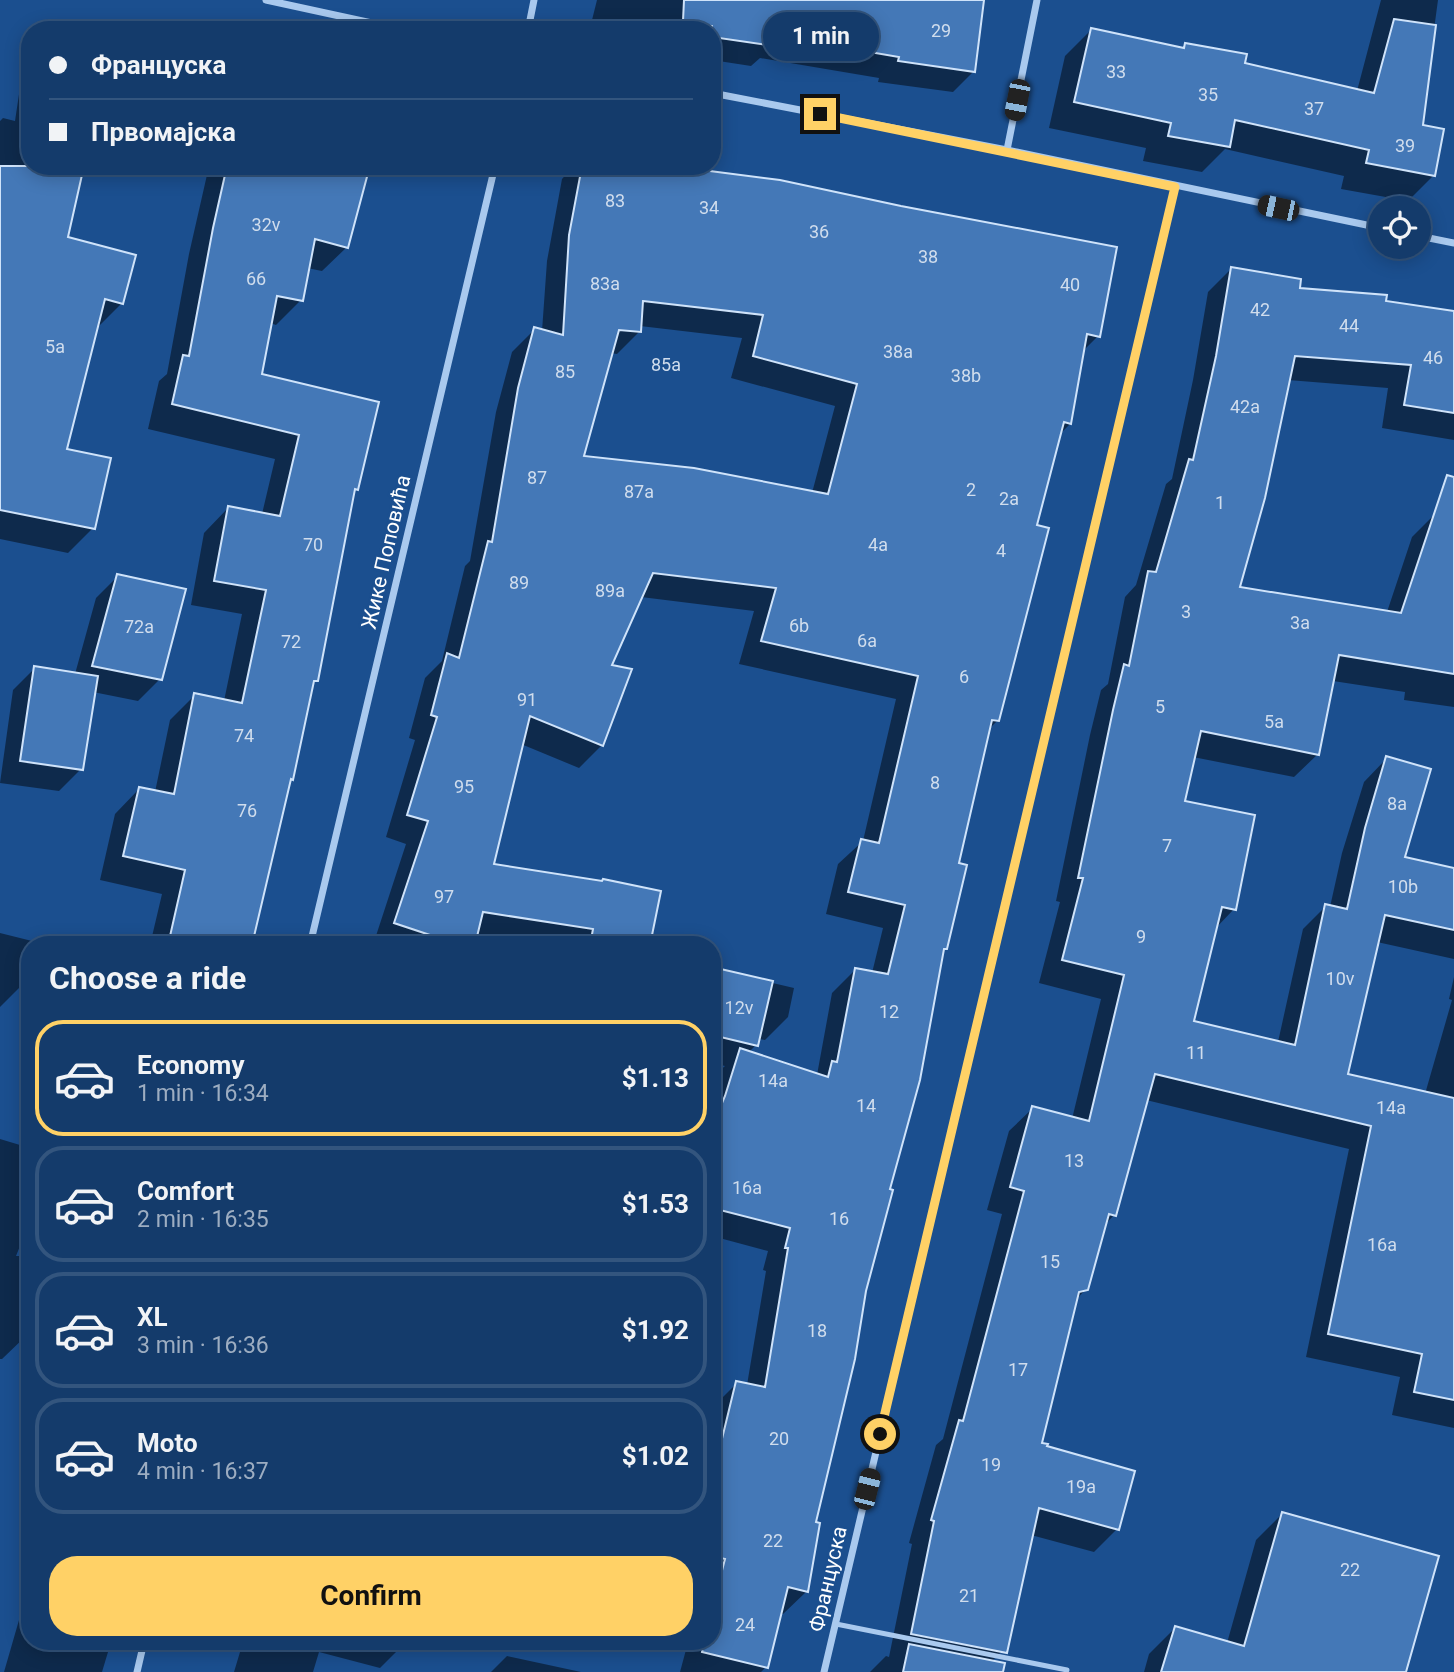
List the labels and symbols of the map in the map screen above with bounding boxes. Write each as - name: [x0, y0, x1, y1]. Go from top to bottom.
- callout: 1 min: [762, 12, 878, 61]
- house number: 29: [931, 20, 951, 41]
- house number: 33: [1106, 61, 1126, 82]
- car: [1003, 77, 1032, 123]
- house number: 35: [1198, 84, 1218, 105]
- route end: [804, 98, 836, 130]
- house number: 37: [1304, 98, 1324, 119]
- house number: 39: [1395, 135, 1415, 156]
- house number: 83: [605, 190, 625, 211]
- car: [1256, 193, 1301, 223]
- house number: 34: [699, 197, 719, 218]
- house number: 32v: [252, 214, 281, 235]
- house number: 36: [809, 221, 829, 242]
- house number: 38: [918, 246, 938, 267]
- house number: 66: [246, 268, 266, 289]
- house number: 83a: [590, 273, 620, 294]
- house number: 40: [1060, 274, 1080, 295]
- house number: 42: [1250, 299, 1270, 320]
- house number: 44: [1339, 315, 1359, 336]
- house number: 5a: [45, 336, 65, 357]
- house number: 38a: [883, 341, 913, 362]
- house number: 46: [1423, 347, 1443, 368]
- house number: 85a: [651, 354, 681, 375]
- house number: 85: [555, 361, 575, 382]
- house number: 38b: [951, 365, 981, 386]
- house number: 42a: [1230, 396, 1260, 417]
- house number: 87: [527, 467, 547, 488]
- street label: Жике Поповића: [357, 473, 415, 631]
- house number: 2: [966, 479, 976, 500]
- house number: 87a: [624, 481, 654, 502]
- house number: 2a: [999, 488, 1019, 509]
- house number: 1: [1215, 492, 1225, 513]
- house number: 70: [303, 534, 323, 555]
- house number: 4a: [868, 534, 888, 555]
- house number: 4: [996, 540, 1006, 561]
- house number: 89: [509, 572, 529, 593]
- house number: 89a: [595, 580, 625, 601]
- house number: 3: [1181, 601, 1191, 622]
- house number: 3a: [1290, 612, 1310, 633]
- house number: 6b: [789, 615, 809, 636]
- house number: 72a: [124, 616, 154, 637]
- house number: 6a: [857, 630, 877, 651]
- house number: 72: [281, 631, 301, 652]
- house number: 6: [959, 666, 969, 687]
- house number: 91: [517, 689, 537, 710]
- house number: 5: [1155, 696, 1165, 717]
- house number: 5a: [1264, 711, 1284, 732]
- house number: 74: [234, 725, 254, 746]
- house number: 8: [930, 772, 940, 793]
- house number: 95: [454, 776, 474, 797]
- house number: 8a: [1387, 793, 1407, 814]
- house number: 76: [237, 800, 257, 821]
- house number: 7: [1162, 835, 1172, 856]
- house number: 10b: [1388, 876, 1418, 897]
- house number: 97: [434, 886, 454, 907]
- house number: 9: [1136, 926, 1146, 947]
- house number: 10v: [1326, 968, 1355, 989]
- house number: 12v: [725, 997, 754, 1018]
- house number: 12: [879, 1001, 899, 1022]
- house number: 11: [1186, 1042, 1206, 1063]
- house number: 14a: [758, 1070, 788, 1091]
- house number: 14: [856, 1095, 876, 1116]
- house number: 14a: [1376, 1097, 1406, 1118]
- house number: 13: [1064, 1150, 1084, 1171]
- house number: 16a: [732, 1177, 762, 1198]
- house number: 16: [829, 1208, 849, 1229]
- house number: 16a: [1367, 1234, 1397, 1255]
- house number: 15: [1040, 1251, 1060, 1272]
- house number: 18: [807, 1320, 827, 1341]
- house number: 17: [1008, 1359, 1028, 1380]
- route start: [864, 1418, 896, 1450]
- house number: 20: [769, 1428, 789, 1449]
- house number: 19: [981, 1454, 1001, 1475]
- car: [852, 1466, 883, 1512]
- house number: 19a: [1066, 1476, 1096, 1497]
- street label: Француска: [804, 1524, 852, 1634]
- house number: 22: [763, 1530, 783, 1551]
- house number: 22: [1340, 1559, 1360, 1580]
- house number: 21: [959, 1585, 979, 1606]
- house number: 24: [735, 1614, 755, 1635]

